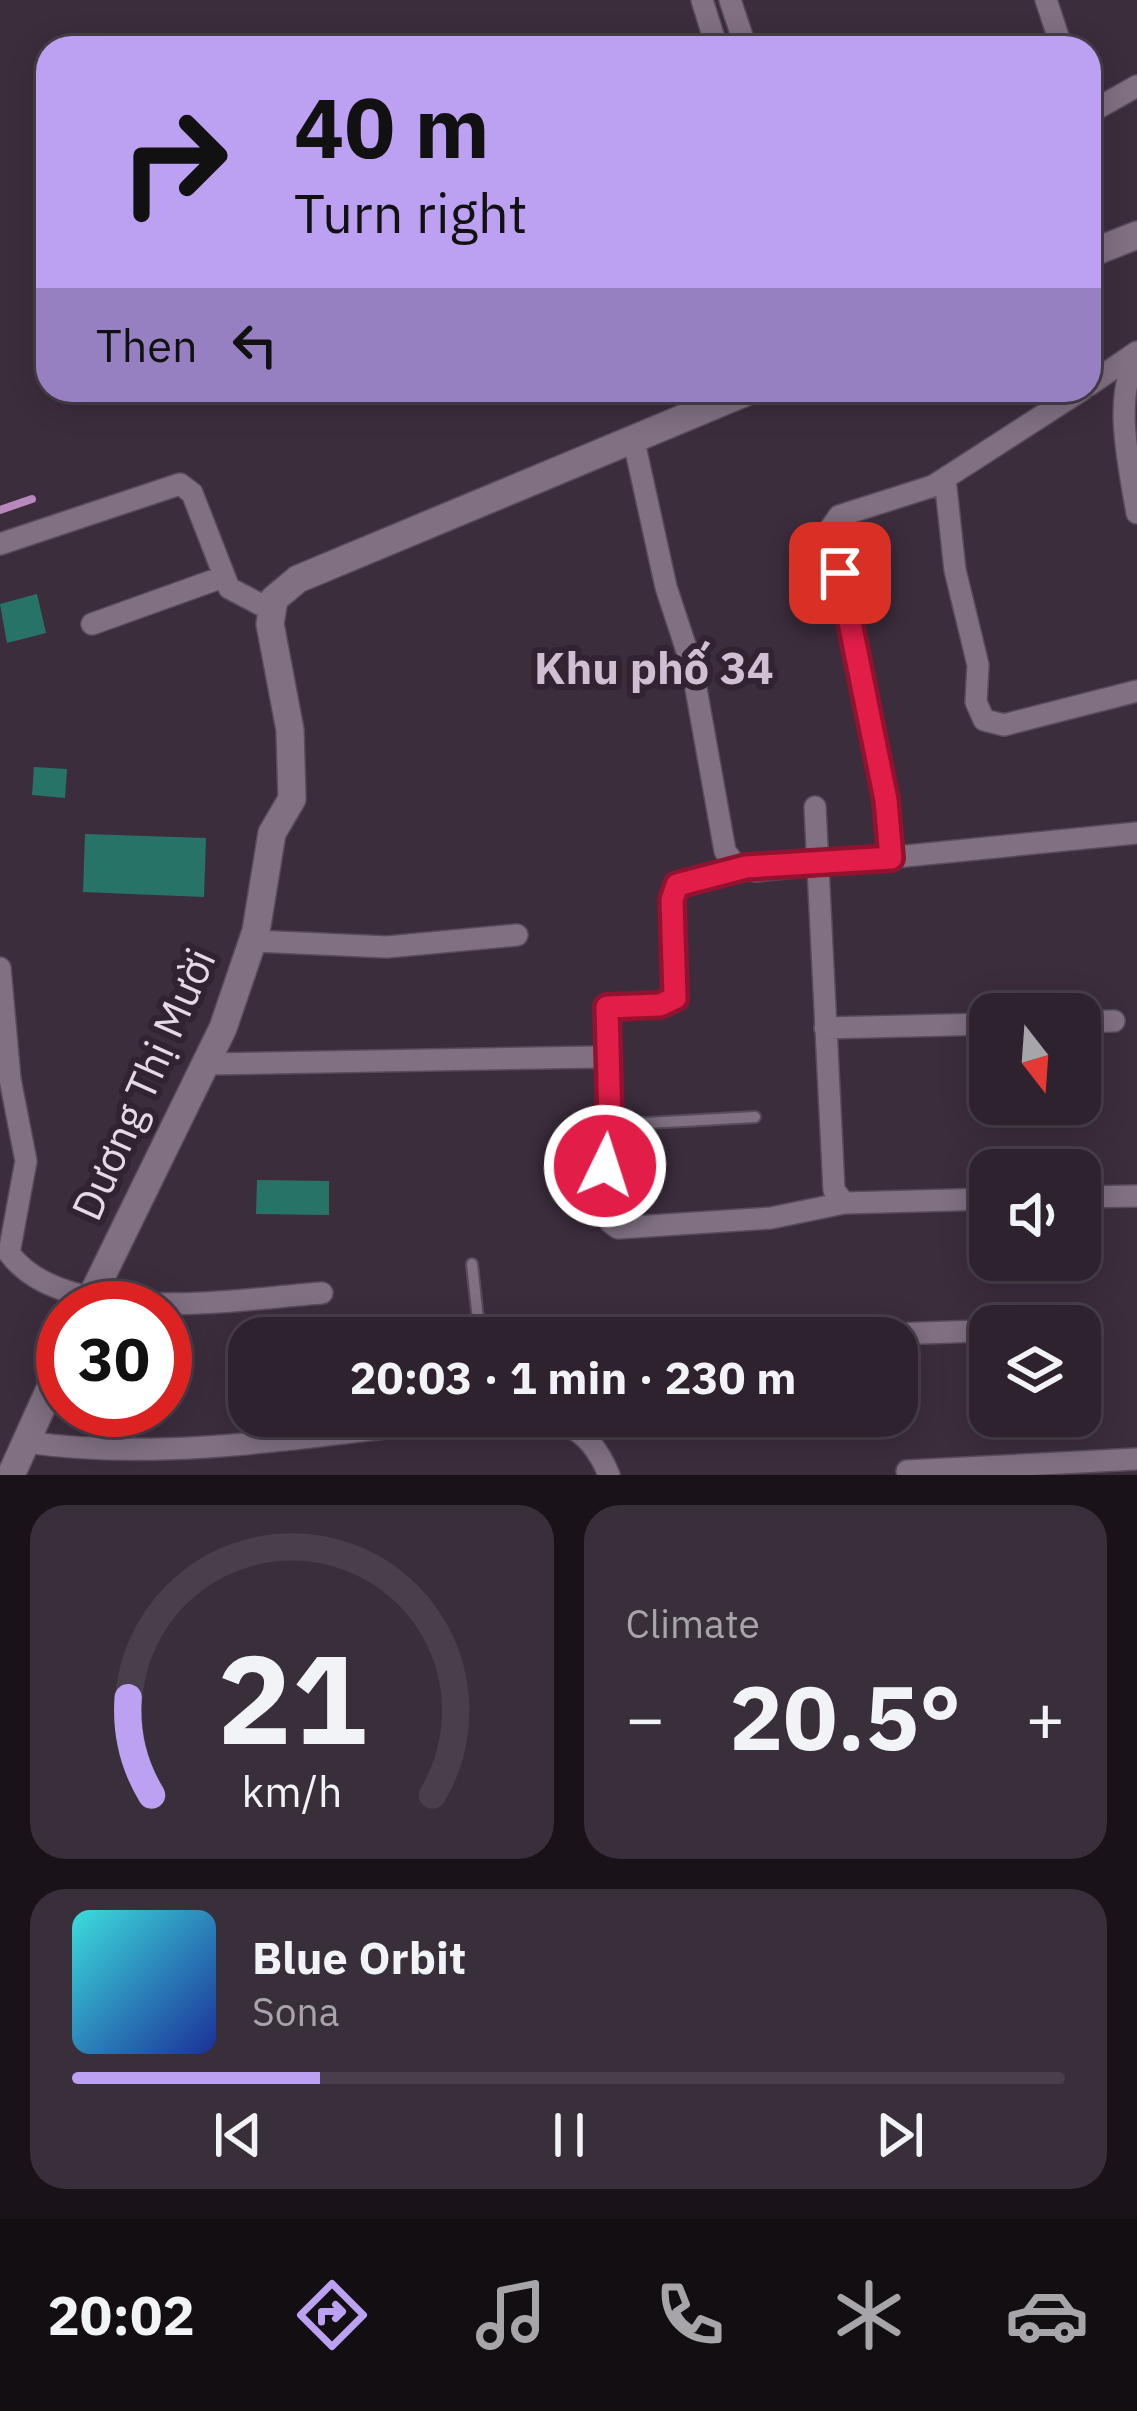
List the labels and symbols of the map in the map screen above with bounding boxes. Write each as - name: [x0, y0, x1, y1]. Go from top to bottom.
- pin: [789, 522, 891, 624]
- district label: Khu phố 34: [534, 638, 774, 696]
- street label: Dương Thị Mười: [59, 940, 227, 1228]
- north arrow: [969, 993, 1101, 1125]
- position arrow: [542, 1103, 668, 1229]
- speed limit sign: 30: [36, 1281, 192, 1437]

